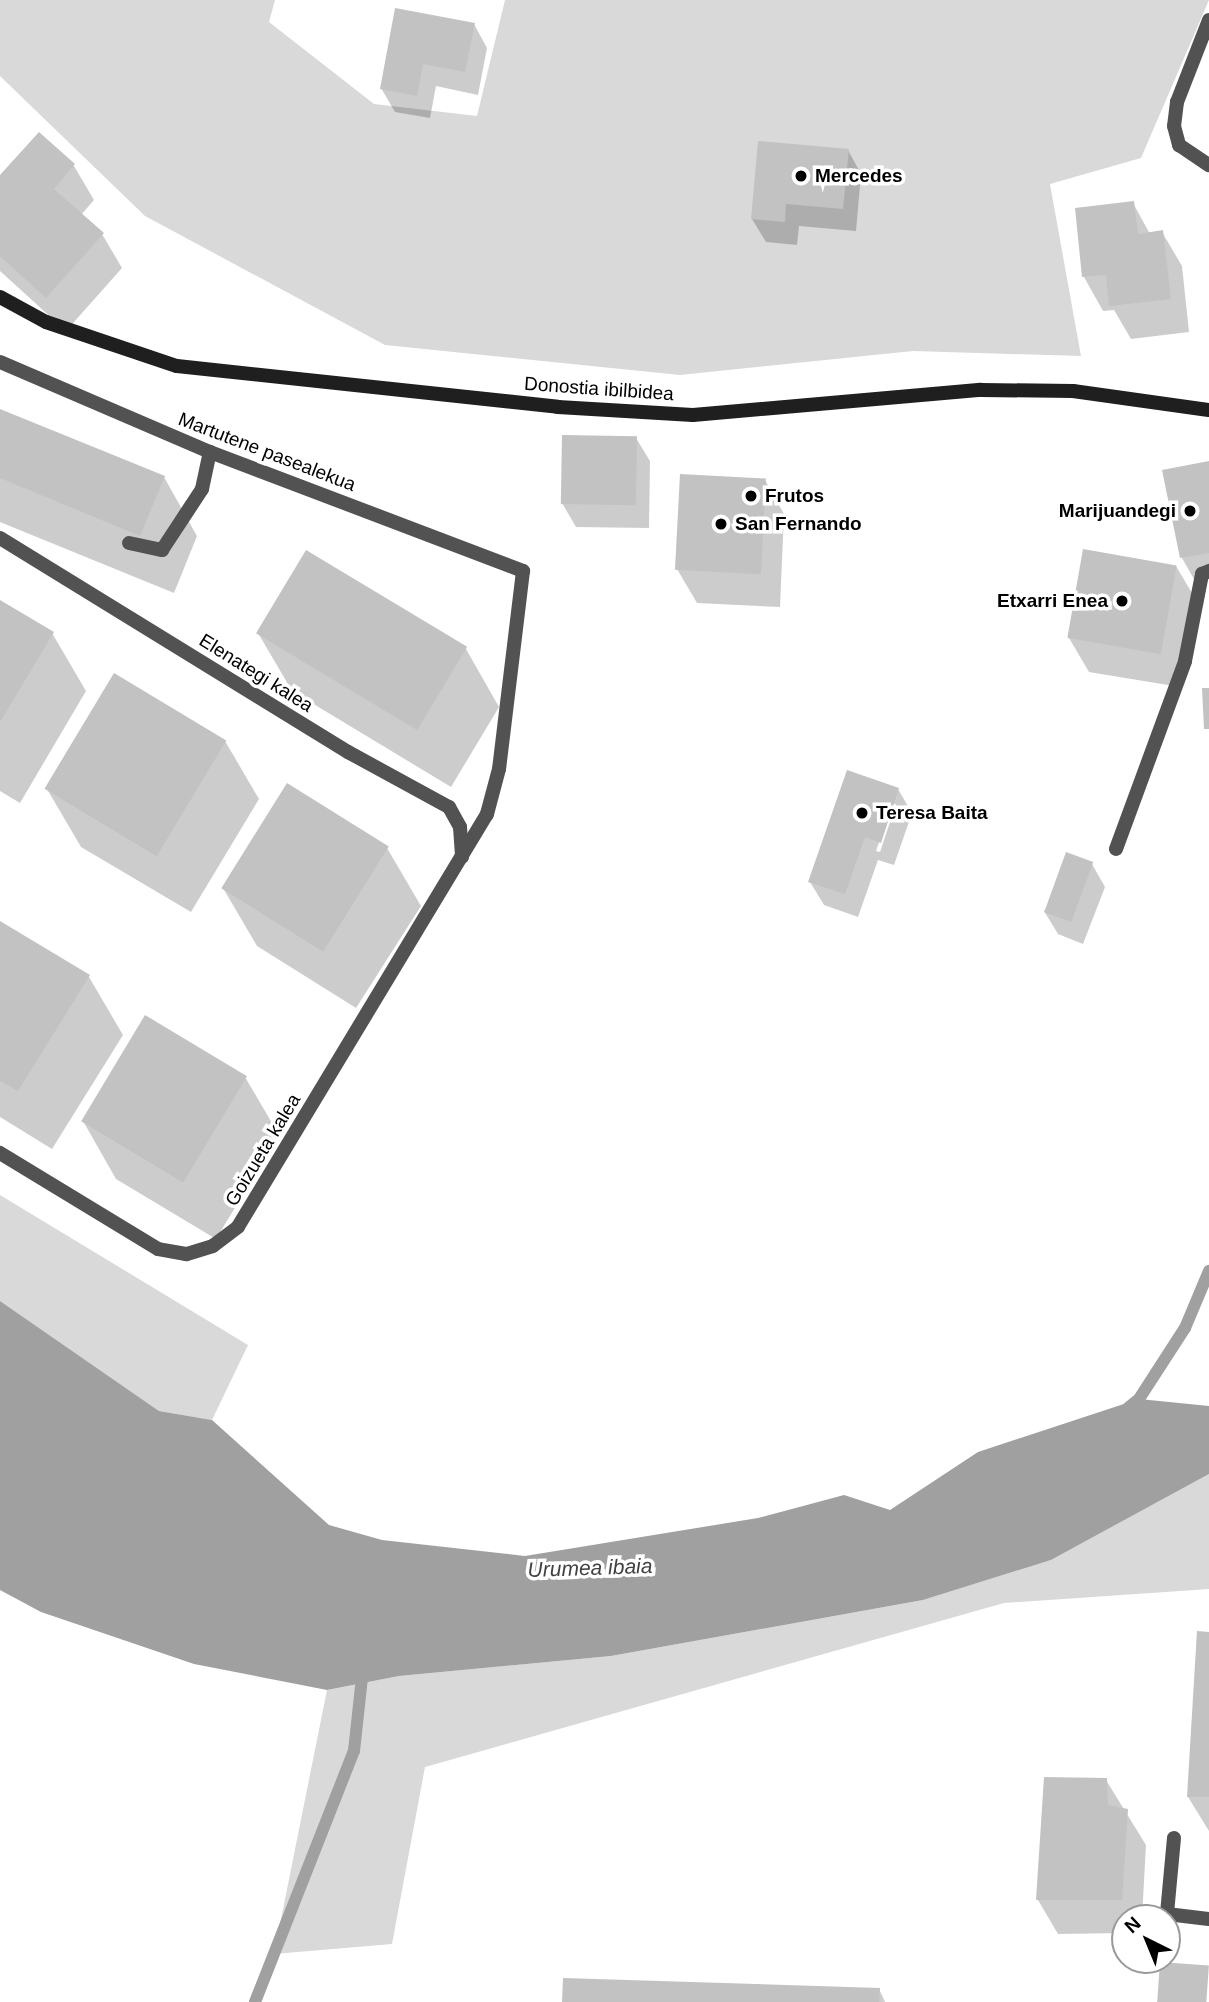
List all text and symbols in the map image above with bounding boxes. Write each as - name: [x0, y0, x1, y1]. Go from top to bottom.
- place label: Mercedes: [815, 165, 903, 187]
- marker: Mercedes: [793, 168, 809, 184]
- street label: Donostia ibilbidea: [523, 372, 675, 406]
- street label: Martutene pasealekua: [175, 408, 359, 496]
- place label: Frutos: [765, 485, 824, 507]
- marker: Frutos: [743, 488, 759, 504]
- place label: Marijuandegi: [1059, 500, 1176, 522]
- marker: Marijuandegi: [1182, 503, 1198, 519]
- place label: San Fernando: [735, 513, 862, 535]
- marker: San Fernando: [713, 516, 729, 532]
- place label: Etxarri Enea: [997, 590, 1108, 612]
- marker: Etxarri Enea: [1114, 593, 1130, 609]
- street label: Elenategi kalea: [195, 629, 317, 717]
- place label: Teresa Baita: [876, 802, 988, 824]
- marker: Teresa Baita: [854, 805, 870, 821]
- street label: Goizueta kalea: [221, 1090, 305, 1210]
- water label: Urumea ibaia: [527, 1553, 653, 1583]
- north arrow: [1111, 1904, 1181, 1974]
- text: N: [1121, 1912, 1145, 1937]

